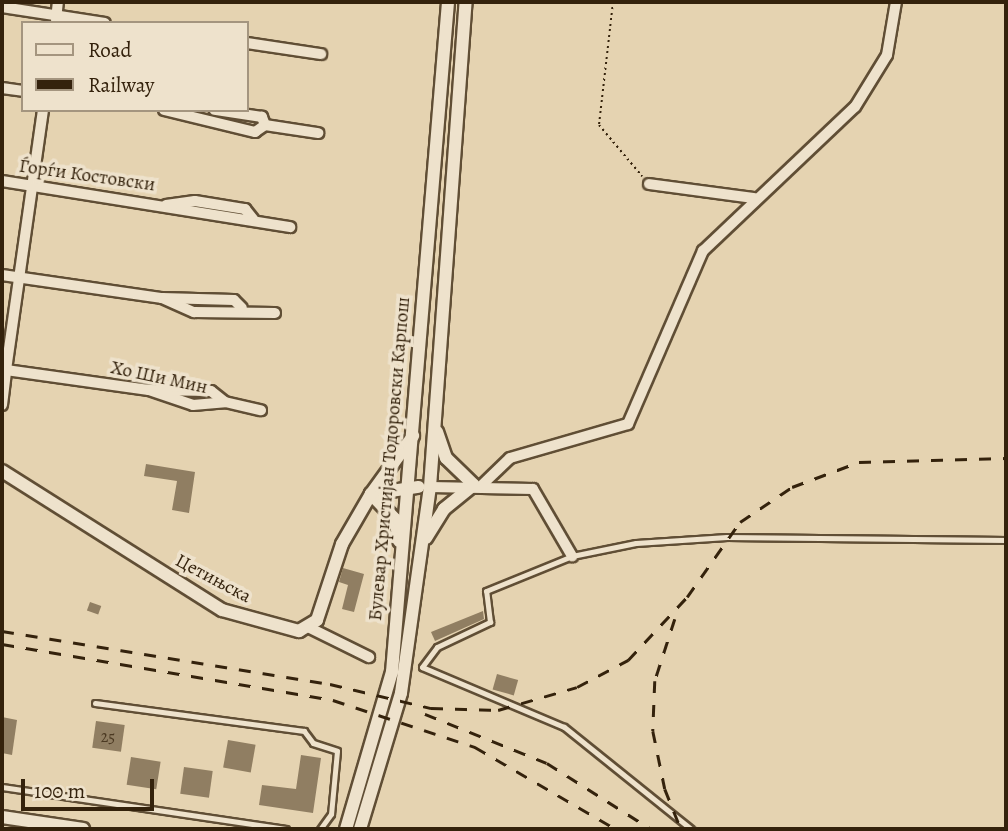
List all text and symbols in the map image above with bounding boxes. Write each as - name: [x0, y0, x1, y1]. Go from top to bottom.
- legend: [21, 21, 248, 112]
- text: Road: [88, 36, 132, 64]
- text: Railway: [88, 71, 154, 99]
- street label: Ѓoрѓи Костовски: [17, 155, 157, 197]
- street label: Булевар Христијан Тодоровски Карпош: [364, 296, 416, 622]
- street label: Хо Ши Мин: [109, 357, 209, 399]
- street label: Цетињска: [171, 550, 255, 608]
- house number: 25: [101, 727, 115, 747]
- scale bar: [24, 764, 158, 808]
- text: 100 m: [34, 777, 85, 805]

